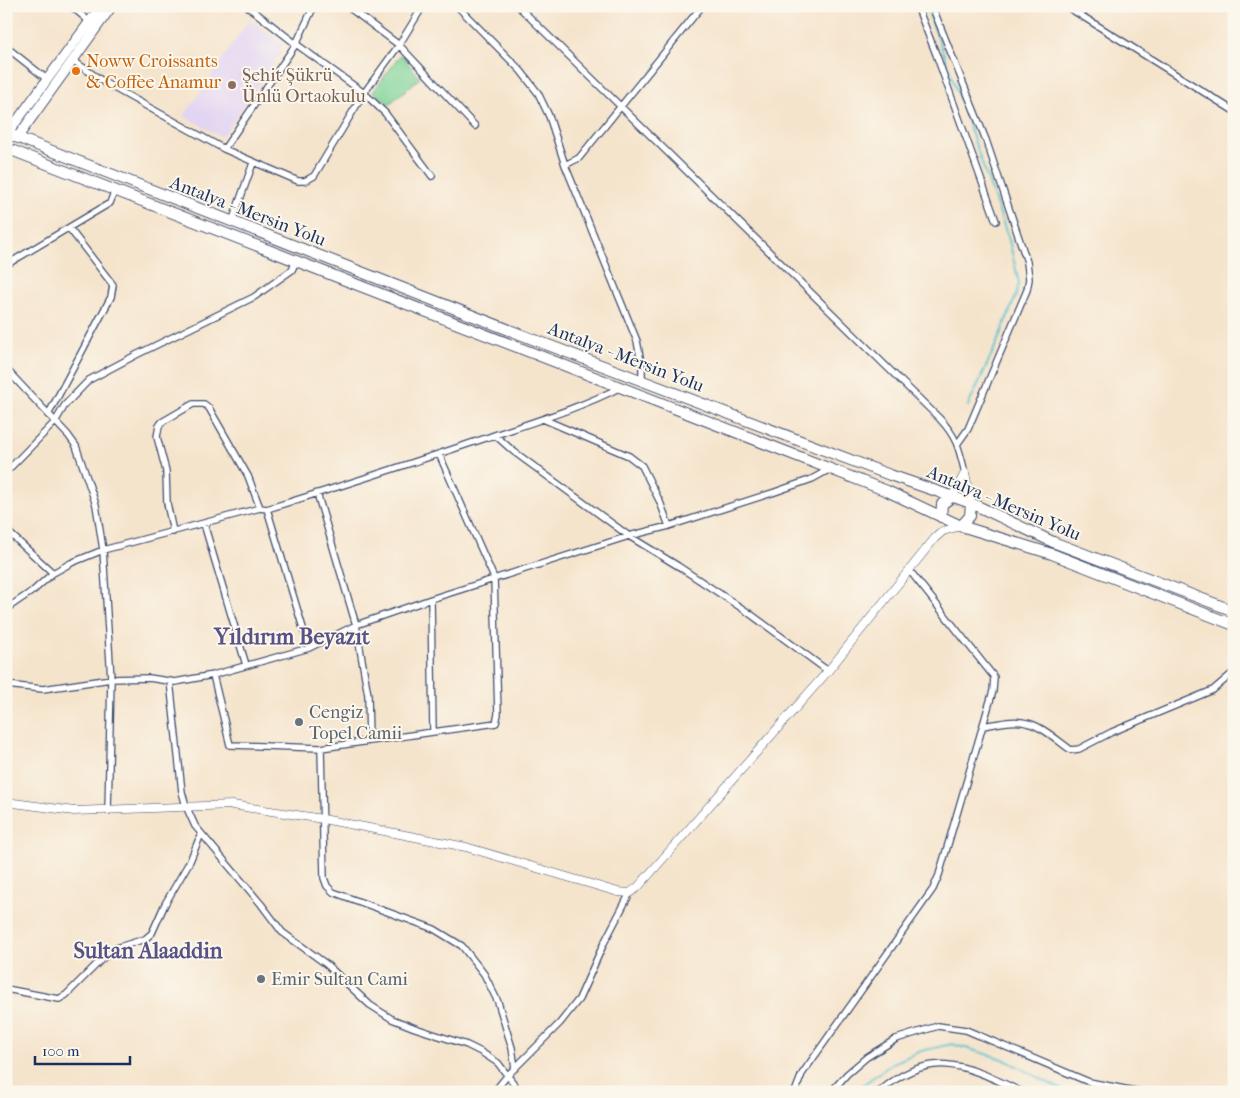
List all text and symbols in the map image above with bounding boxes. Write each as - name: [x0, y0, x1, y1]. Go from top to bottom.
- place label: Noww Croissants & Coffee Anamur: [86, 51, 222, 93]
- marker: Noww Croissants & Coffee Anamur: [70, 65, 82, 77]
- place label: Şehit Şükrü Ünlü Ortaokulu: [242, 65, 366, 107]
- marker: Şehit Şükrü Ünlü Ortaokulu: [226, 79, 238, 91]
- street label: Antalya - Mersin Yolu: [166, 172, 329, 251]
- street label: Antalya - Mersin Yolu: [544, 318, 707, 397]
- street label: Antalya - Mersin Yolu: [923, 461, 1084, 545]
- district label: Yıldırım Beyazıt: [213, 624, 371, 650]
- place label: Cengiz Topel Camii: [309, 702, 403, 744]
- marker: Cengiz Topel Camii: [293, 716, 305, 728]
- district label: Sultan Alaaddin: [73, 938, 223, 964]
- place label: Emir Sultan Cami: [271, 969, 409, 990]
- marker: Emir Sultan Cami: [255, 973, 267, 985]
- scale bar: [35, 1033, 130, 1065]
- text: 100 m: [42, 1042, 80, 1060]

